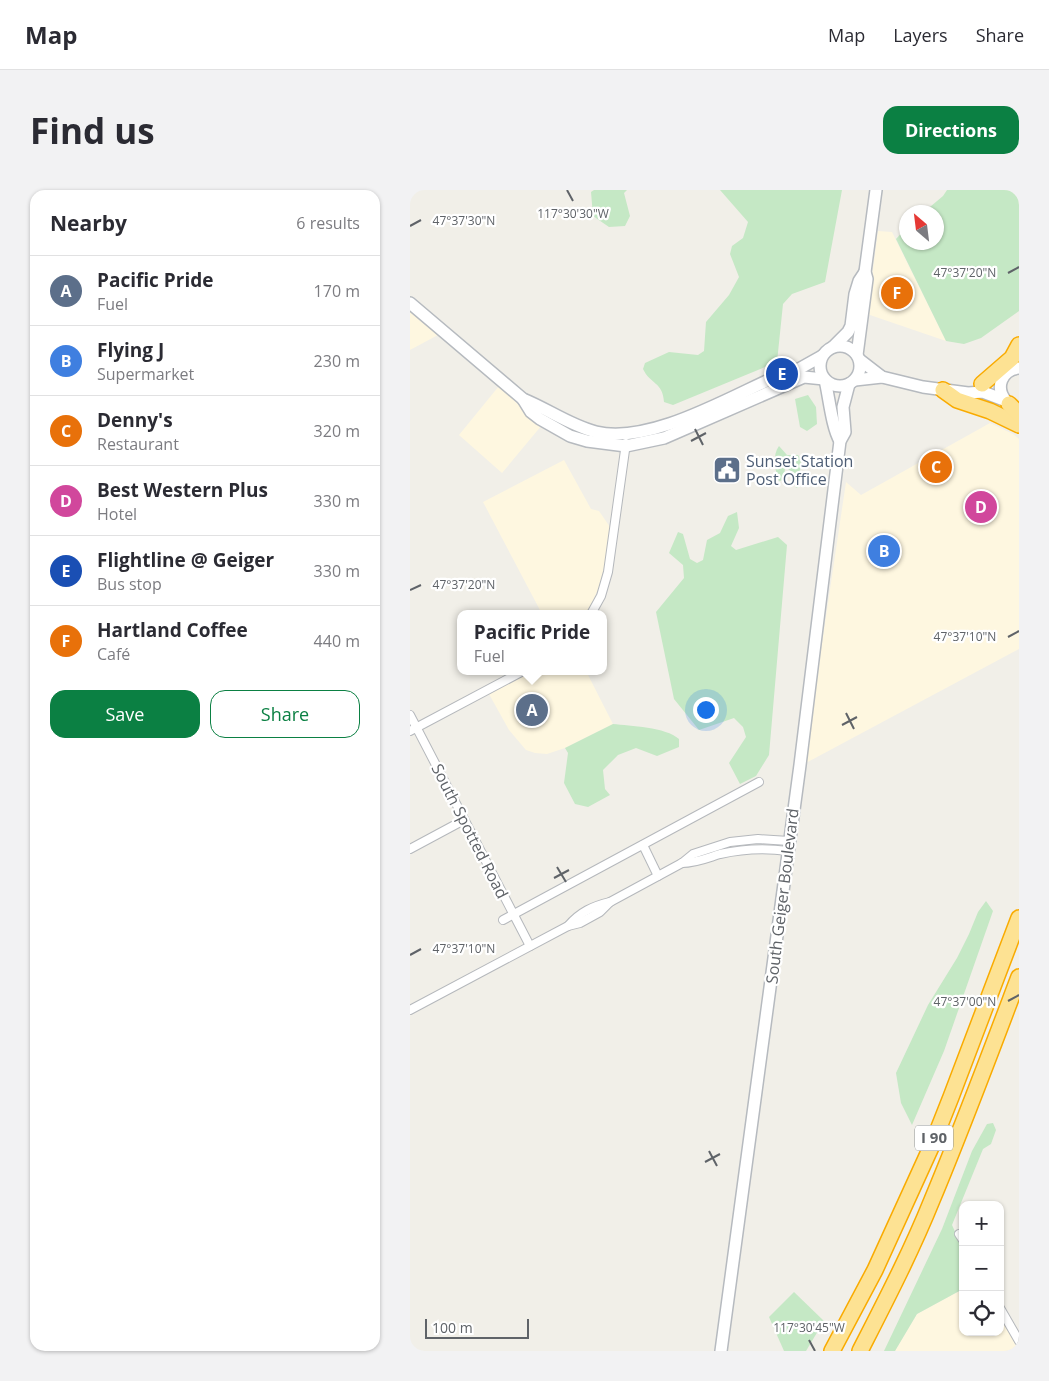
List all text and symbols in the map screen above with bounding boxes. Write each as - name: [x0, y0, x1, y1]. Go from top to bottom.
- text: Map: [25, 18, 77, 51]
- text: Map: [828, 23, 865, 47]
- text: Layers: [893, 23, 948, 47]
- text: Share: [976, 23, 1024, 47]
- button: Directions: [883, 106, 1019, 154]
- text: Find us: [30, 107, 155, 154]
- text: 117°30'30"W: [537, 205, 609, 222]
- north arrow: [899, 205, 944, 250]
- text: Nearby: [50, 209, 127, 237]
- text: 6 results: [296, 212, 360, 234]
- text: 47°37'30"N: [433, 212, 495, 229]
- text: 47°37'20"N: [934, 264, 996, 281]
- text: Pacific Pride: [97, 267, 213, 293]
- pin: F: [881, 274, 913, 312]
- text: A: [60, 280, 72, 302]
- text: 170 m: [314, 280, 360, 302]
- text: Fuel: [97, 293, 128, 315]
- text: Flying J: [97, 337, 164, 363]
- text: B: [61, 350, 71, 372]
- text: 230 m: [314, 350, 360, 372]
- pin: E: [766, 355, 798, 393]
- text: Supermarket: [97, 363, 194, 385]
- text: Denny's: [97, 407, 173, 433]
- text: C: [61, 420, 71, 442]
- text: 320 m: [314, 420, 360, 442]
- text: Restaurant: [97, 433, 179, 455]
- pin: C: [920, 448, 952, 486]
- place label: Sunset Station Post Office: [746, 450, 853, 490]
- public building icon: Sunset Station Post Office: [712, 455, 742, 485]
- text: Best Western Plus: [97, 477, 268, 503]
- pin: D: [965, 488, 997, 526]
- text: D: [60, 490, 72, 512]
- text: 330 m: [314, 490, 360, 512]
- text: Hotel: [97, 503, 137, 525]
- pin: B: [868, 532, 900, 570]
- text: Flightline @ Geiger: [97, 547, 274, 573]
- text: E: [62, 560, 70, 582]
- text: 330 m: [314, 560, 360, 582]
- text: Bus stop: [97, 573, 162, 595]
- text: 47°37'20"N: [433, 576, 495, 593]
- popup: [457, 610, 607, 675]
- text: Hartland Coffee: [97, 617, 248, 643]
- text: Pacific Pride: [474, 619, 590, 645]
- text: 47°37'10"N: [934, 628, 996, 645]
- text: F: [62, 630, 70, 652]
- text: 440 m: [314, 630, 360, 652]
- text: Café: [97, 643, 130, 665]
- text: Fuel: [474, 645, 505, 667]
- button: Save: [50, 690, 200, 738]
- button: Share: [210, 690, 360, 738]
- pin: A: [516, 691, 548, 729]
- your location: [693, 697, 719, 723]
- street label: South Spotted Road: [426, 760, 514, 902]
- street label: South Geiger Boulevard: [760, 807, 804, 985]
- text: 47°37'10"N: [433, 940, 495, 957]
- text: 47°37'00"N: [934, 993, 996, 1010]
- road number: I 90: [915, 1126, 953, 1150]
- map controls: [959, 1201, 1004, 1336]
- button: +: [959, 1201, 1004, 1246]
- button: −: [959, 1246, 1004, 1291]
- button: locate: [959, 1291, 1004, 1336]
- scale bar: [425, 1316, 529, 1339]
- text: 100 m: [432, 1318, 473, 1337]
- text: 117°30'45"W: [773, 1319, 845, 1336]

